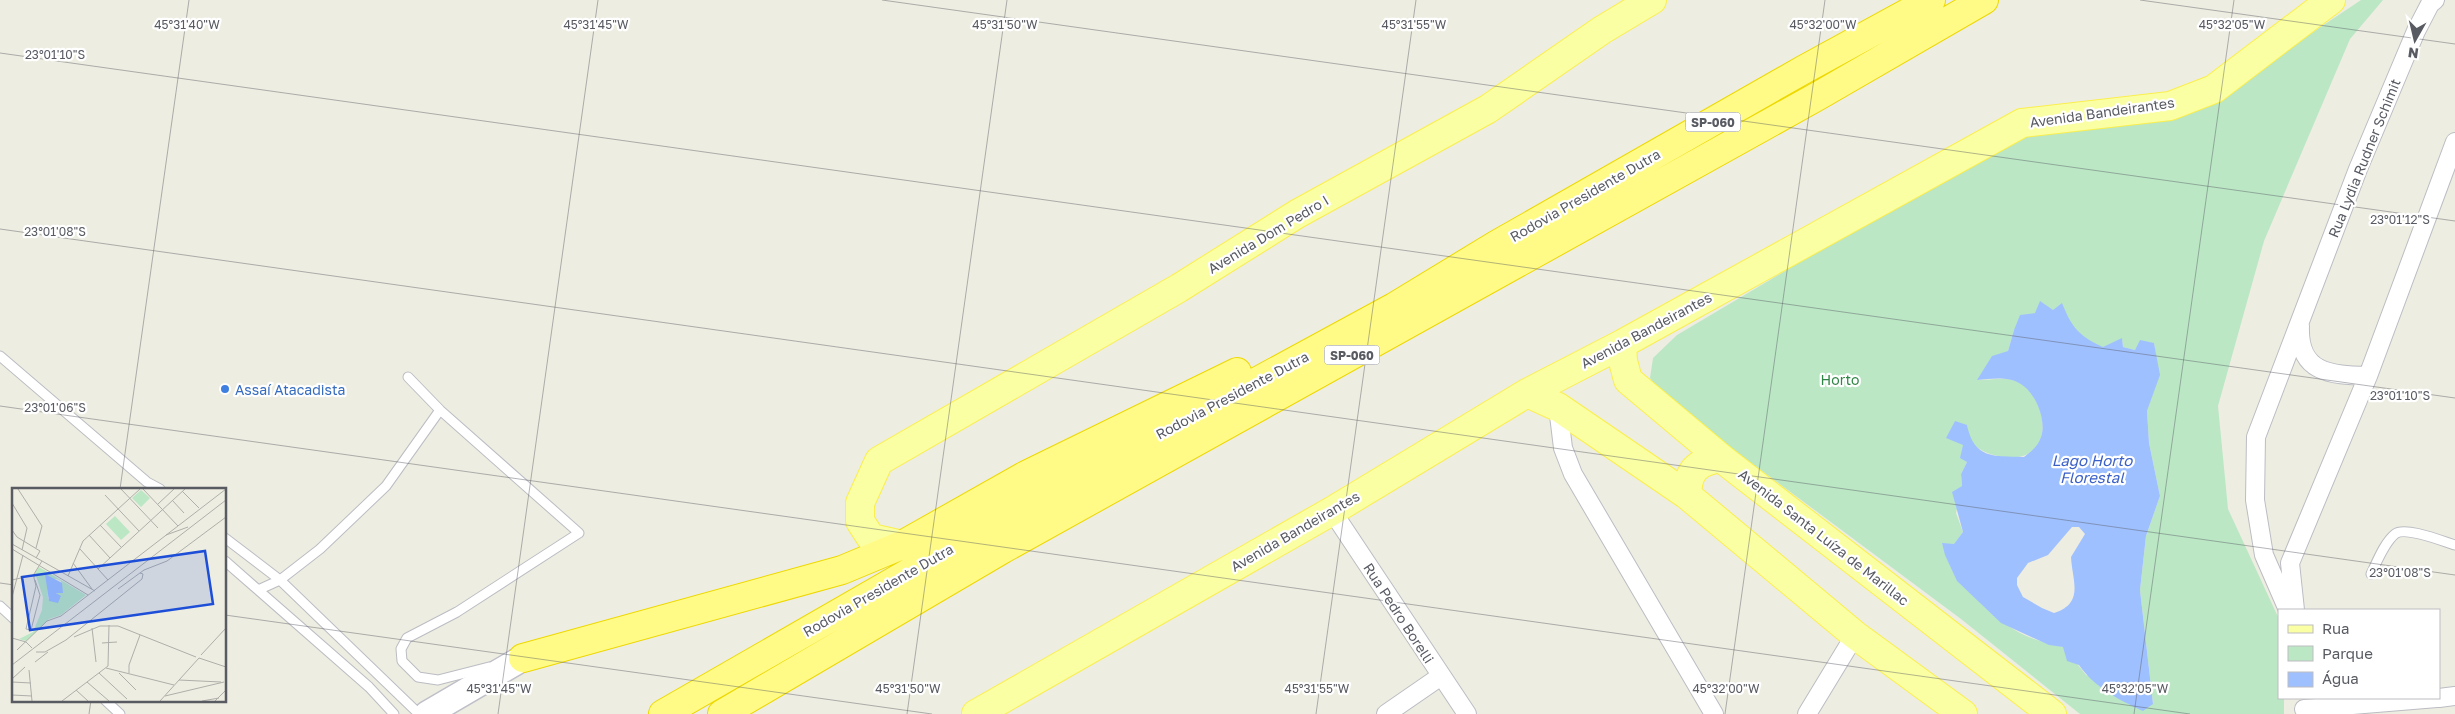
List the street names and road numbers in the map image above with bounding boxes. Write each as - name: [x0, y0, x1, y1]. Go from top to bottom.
- street label: Rua Lydia Rudner Schimit: [2324, 76, 2404, 240]
- street label: Avenida Bandeirantes: [2029, 93, 2175, 131]
- road number: SP-060: [1686, 112, 1740, 132]
- street label: Rodovia Presidente Dutra: [1507, 145, 1663, 245]
- street label: Avenida Dom Pedro I: [1204, 191, 1332, 277]
- street label: Avenida Bandeirantes: [1578, 288, 1714, 372]
- road number: SP-060: [1324, 346, 1380, 364]
- street label: Rodovia Presidente Dutra: [1153, 347, 1311, 443]
- street label: Avenida Santa Luíza de Marillac: [1736, 465, 1913, 609]
- street label: Avenida Bandeirantes: [1228, 487, 1362, 575]
- street label: Rodovia Presidente Dutra: [800, 540, 956, 640]
- street label: Rua Pedro Borelli: [1360, 560, 1438, 666]

